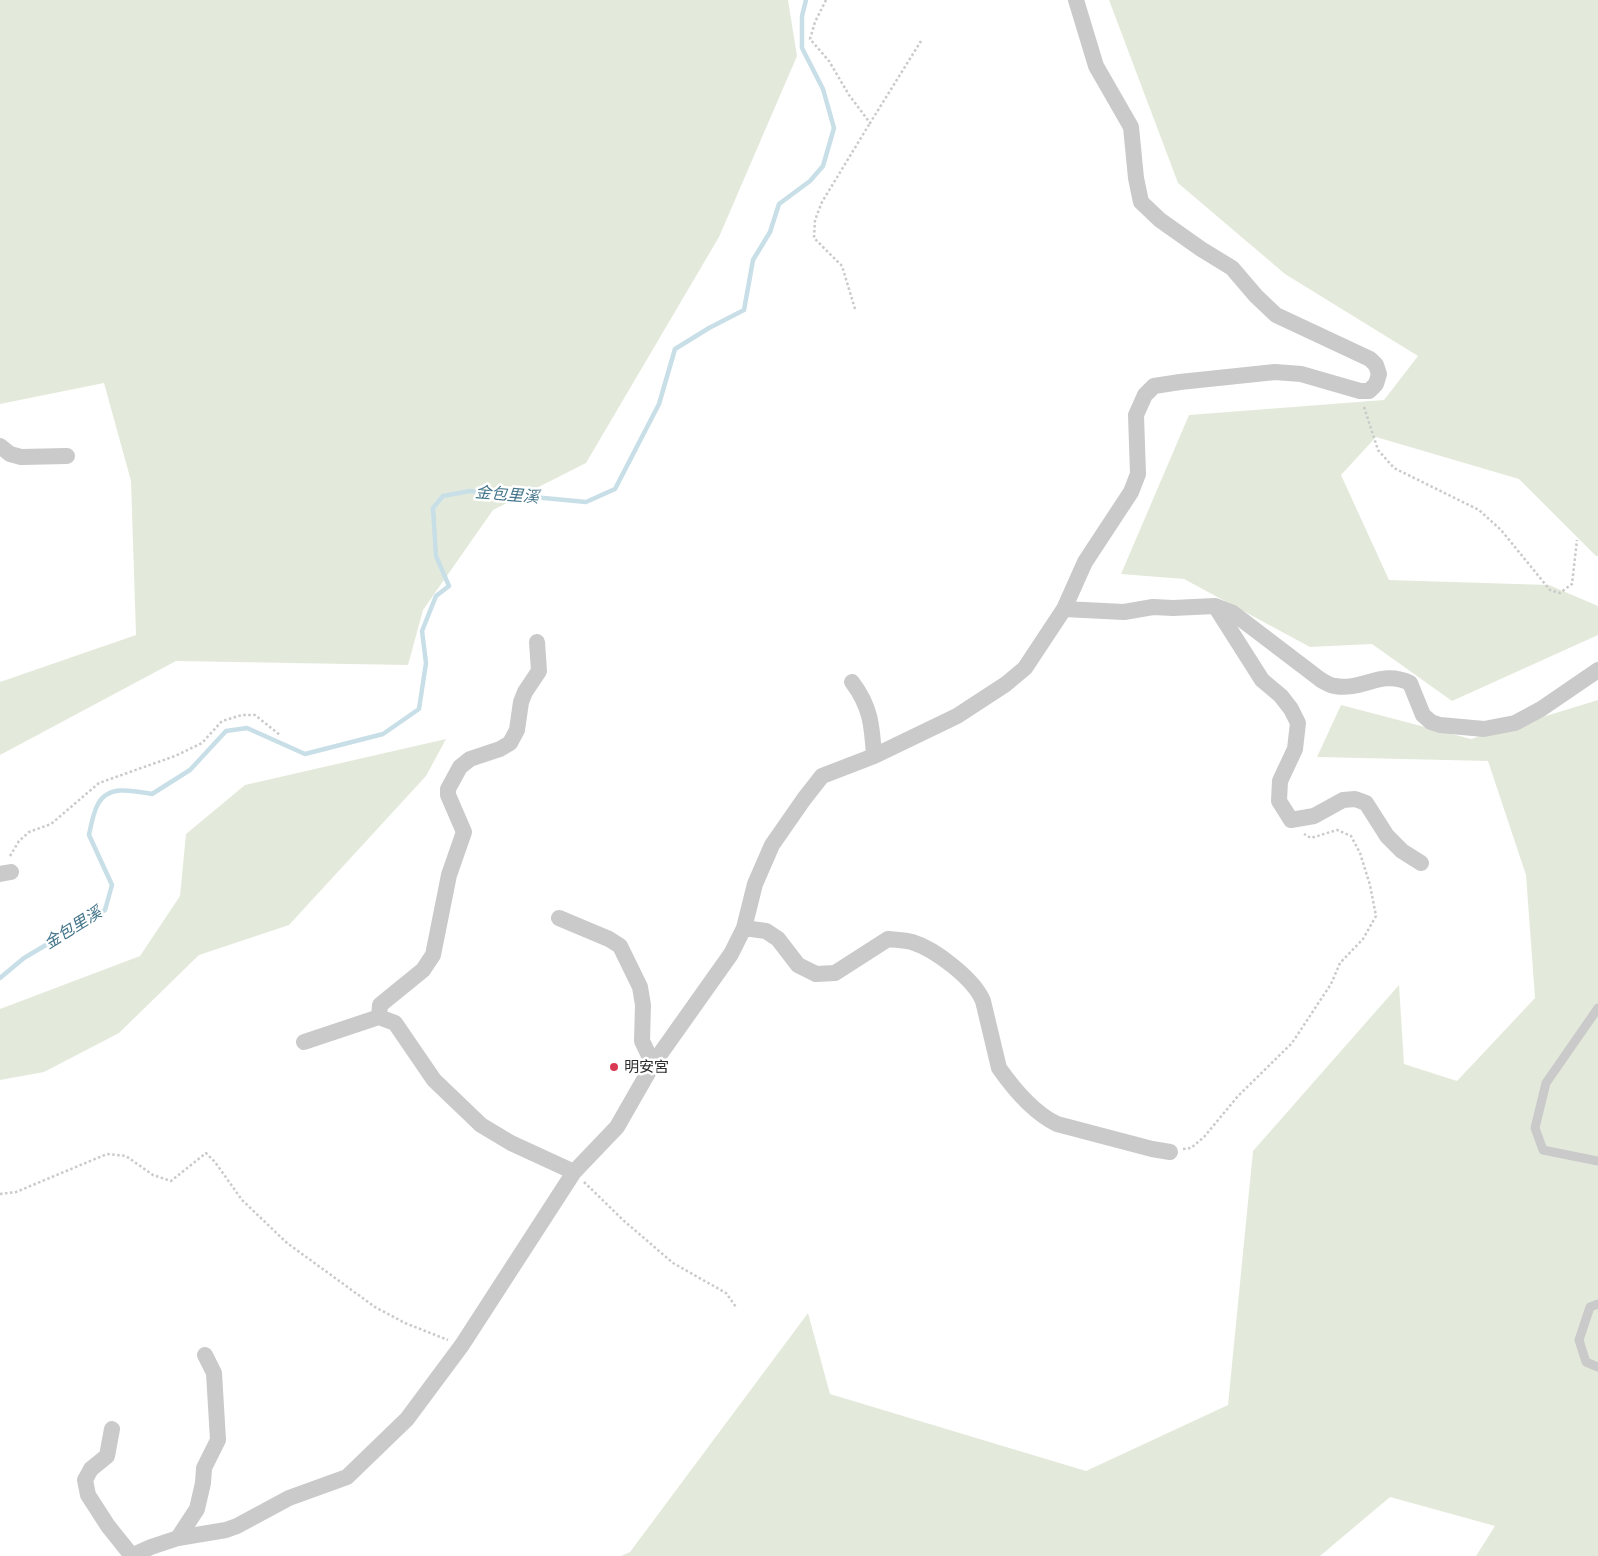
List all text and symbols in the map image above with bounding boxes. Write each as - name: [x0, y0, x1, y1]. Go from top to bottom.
- water label: 金包里溪: [474, 483, 540, 507]
- water label: 金包里溪: [41, 903, 105, 953]
- place label: 明安宮: [624, 1058, 669, 1076]
- marker: 明安宮: [608, 1061, 620, 1073]

